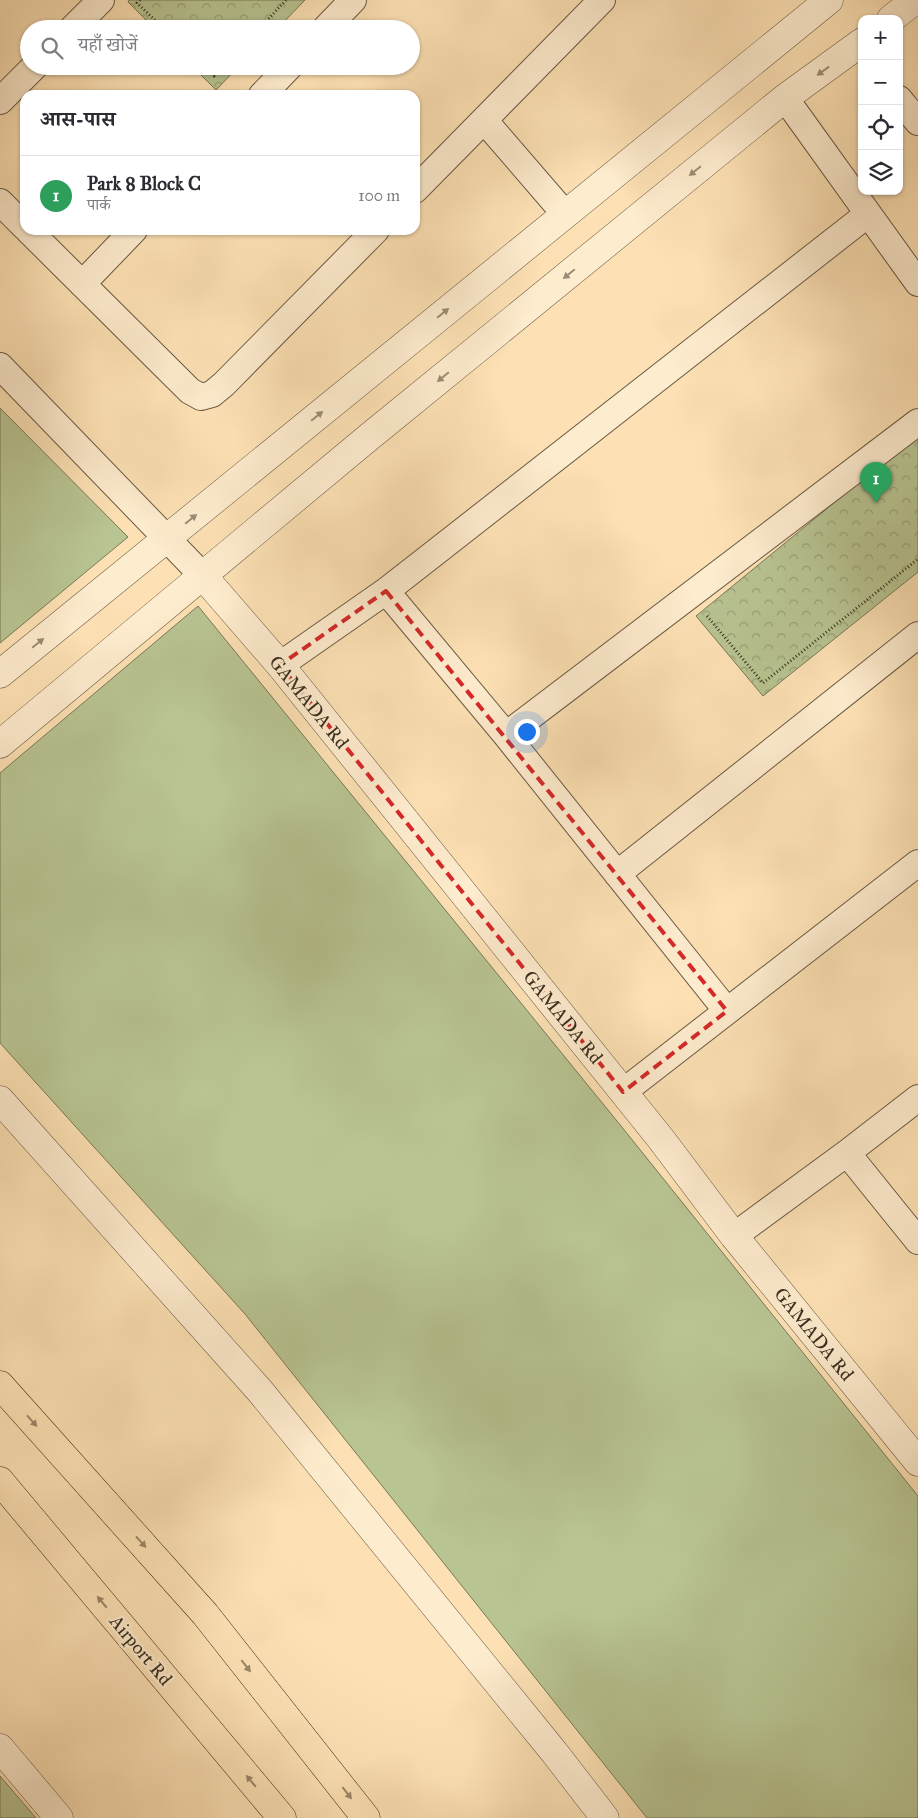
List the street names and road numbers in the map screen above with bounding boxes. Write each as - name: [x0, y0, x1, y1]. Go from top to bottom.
- street label: GAMADA Rd: [264, 651, 354, 754]
- street label: GAMADA Rd: [518, 966, 608, 1069]
- street label: GAMADA Rd: [769, 1283, 859, 1386]
- street label: Airport Rd: [104, 1609, 177, 1690]

